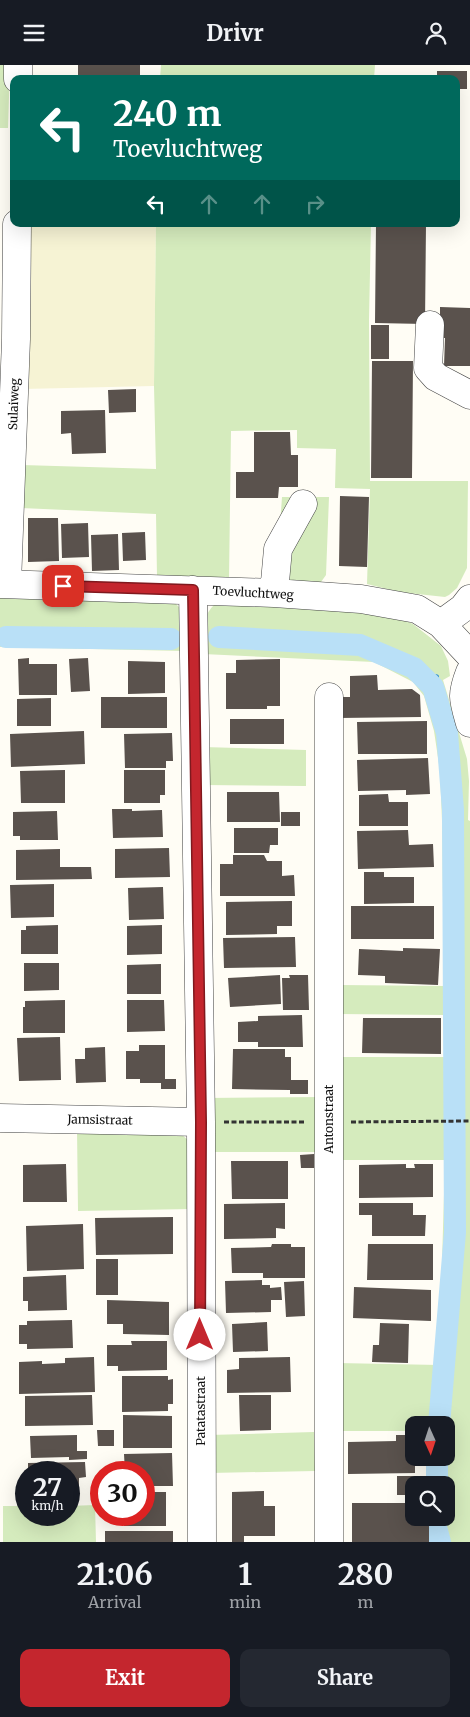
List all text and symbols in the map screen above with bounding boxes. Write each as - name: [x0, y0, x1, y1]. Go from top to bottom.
- icon: menu: [20, 19, 48, 47]
- text: Drivr: [206, 19, 264, 47]
- icon: person: [422, 19, 450, 47]
- text: 240 m: [113, 92, 221, 136]
- icon: left: [30, 95, 95, 160]
- text: Toevluchtweg: [113, 135, 262, 163]
- icon: left: [142, 190, 170, 218]
- icon: ahead: [195, 190, 223, 218]
- icon: ahead: [248, 190, 276, 218]
- icon: right: [301, 190, 329, 218]
- street label: Sulaiweg: [5, 377, 22, 430]
- pin: [42, 565, 84, 607]
- icon: arrive: [49, 572, 77, 600]
- street label: Toevluchtweg: [212, 583, 295, 602]
- street label: Antonstraat: [321, 1084, 336, 1155]
- street label: Jamsistraat: [66, 1111, 133, 1128]
- position arrow: [173, 1308, 225, 1360]
- street label: Patatastraat: [193, 1376, 208, 1446]
- north arrow: [405, 1416, 455, 1466]
- map controls: [405, 1416, 455, 1526]
- speed limit sign: 30: [90, 1461, 155, 1526]
- text: 27: [33, 1471, 62, 1503]
- button: search: [405, 1476, 455, 1526]
- text: km/h: [32, 1498, 63, 1513]
- text: 21:06: [77, 1555, 153, 1593]
- text: 1: [238, 1555, 252, 1593]
- text: 280: [338, 1555, 393, 1593]
- text: Arrival: [88, 1592, 141, 1612]
- text: min: [229, 1592, 261, 1612]
- text: m: [358, 1592, 373, 1612]
- button: Exit: [20, 1649, 230, 1707]
- button: Share: [240, 1649, 450, 1707]

